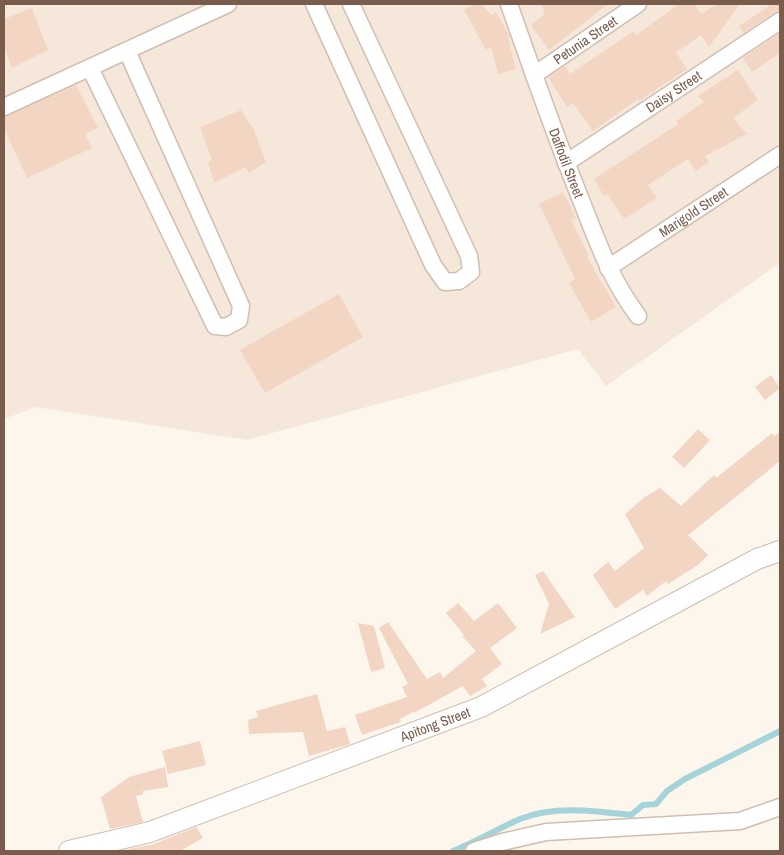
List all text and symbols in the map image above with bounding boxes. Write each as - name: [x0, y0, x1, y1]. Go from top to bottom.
- street label: Petunia Street: [550, 12, 621, 68]
- street label: Daisy Street: [642, 67, 705, 117]
- street label: Daffodil Street: [545, 126, 588, 200]
- street label: Marigold Street: [655, 183, 731, 241]
- street label: Apitong Street: [397, 703, 473, 746]

